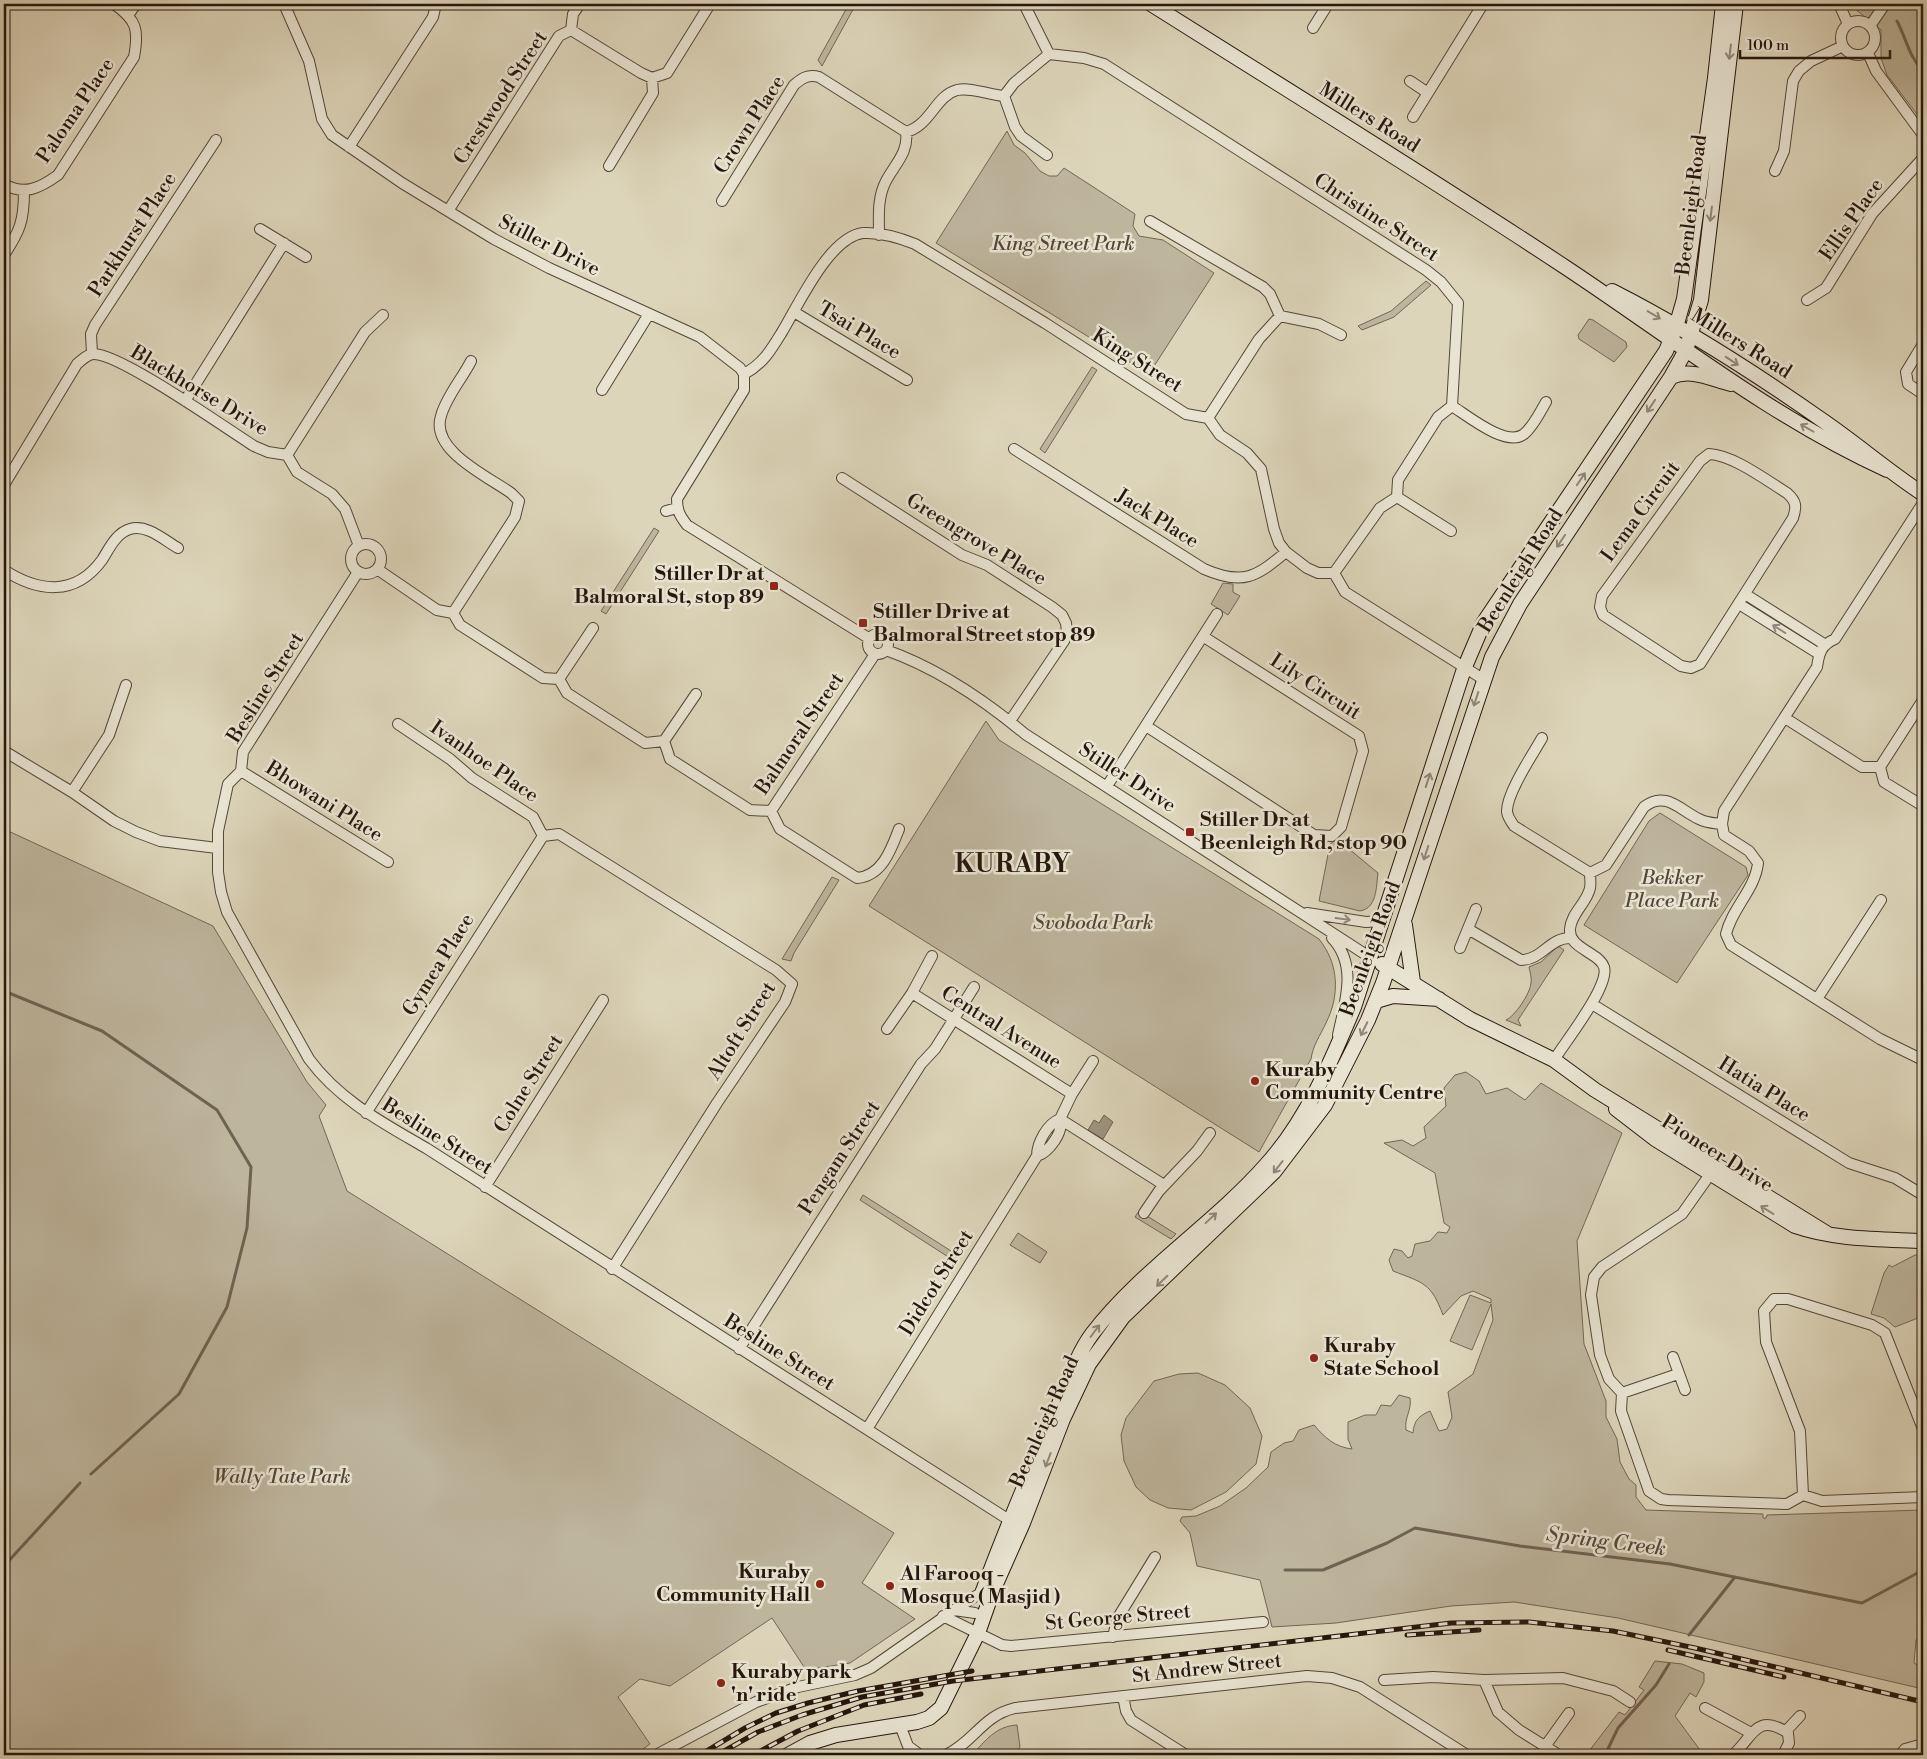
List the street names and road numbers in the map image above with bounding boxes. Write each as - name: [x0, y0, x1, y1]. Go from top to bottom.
- street label: Crestwood Street: [449, 27, 553, 169]
- street label: Paloma Place: [32, 54, 120, 168]
- street label: Crown Place: [709, 71, 791, 179]
- street label: Millers Road: [1314, 77, 1425, 159]
- street label: Beenleigh Road: [1671, 133, 1713, 278]
- street label: Parkhurst Place: [83, 168, 183, 302]
- street label: Christine Street: [1309, 168, 1443, 268]
- street label: Ellis Place: [1814, 174, 1890, 266]
- street label: Stiller Drive: [494, 210, 604, 282]
- street label: Tsai Place: [813, 296, 905, 366]
- street label: Millers Road: [1686, 303, 1797, 385]
- street label: King Street: [1087, 323, 1187, 399]
- street label: Blackhorse Drive: [125, 340, 272, 442]
- street label: Lema Circuit: [1596, 457, 1686, 567]
- street label: Jack Place: [1110, 483, 1203, 554]
- street label: Greengrove Place: [901, 488, 1051, 592]
- street label: Beenleigh Road: [1472, 504, 1569, 639]
- street label: Besline Street: [222, 628, 310, 749]
- street label: Lily Circuit: [1265, 648, 1365, 726]
- street label: Balmoral Street: [749, 668, 850, 801]
- street label: Ivanhoe Place: [425, 715, 543, 809]
- street label: Stiller Drive: [1074, 737, 1180, 819]
- street label: Bhowani Place: [260, 756, 387, 848]
- street label: Beenleigh Road: [1335, 878, 1407, 1021]
- street label: Gymea Place: [398, 909, 480, 1021]
- street label: Altoft Street: [701, 977, 782, 1085]
- street label: Central Avenue: [936, 981, 1066, 1075]
- street label: Colne Street: [489, 1030, 569, 1138]
- street label: Hatia Place: [1713, 1052, 1815, 1128]
- street label: Besline Street: [376, 1093, 497, 1181]
- street label: Pengam Street: [794, 1096, 886, 1220]
- street label: Pioneer Drive: [1656, 1110, 1778, 1198]
- street label: Didcot Street: [895, 1225, 979, 1341]
- street label: Besline Street: [718, 1309, 839, 1397]
- street label: Beenleigh Road: [1004, 1352, 1085, 1493]
- street label: St George Street: [1044, 1599, 1192, 1637]
- street label: St Andrew Street: [1131, 1649, 1283, 1689]

